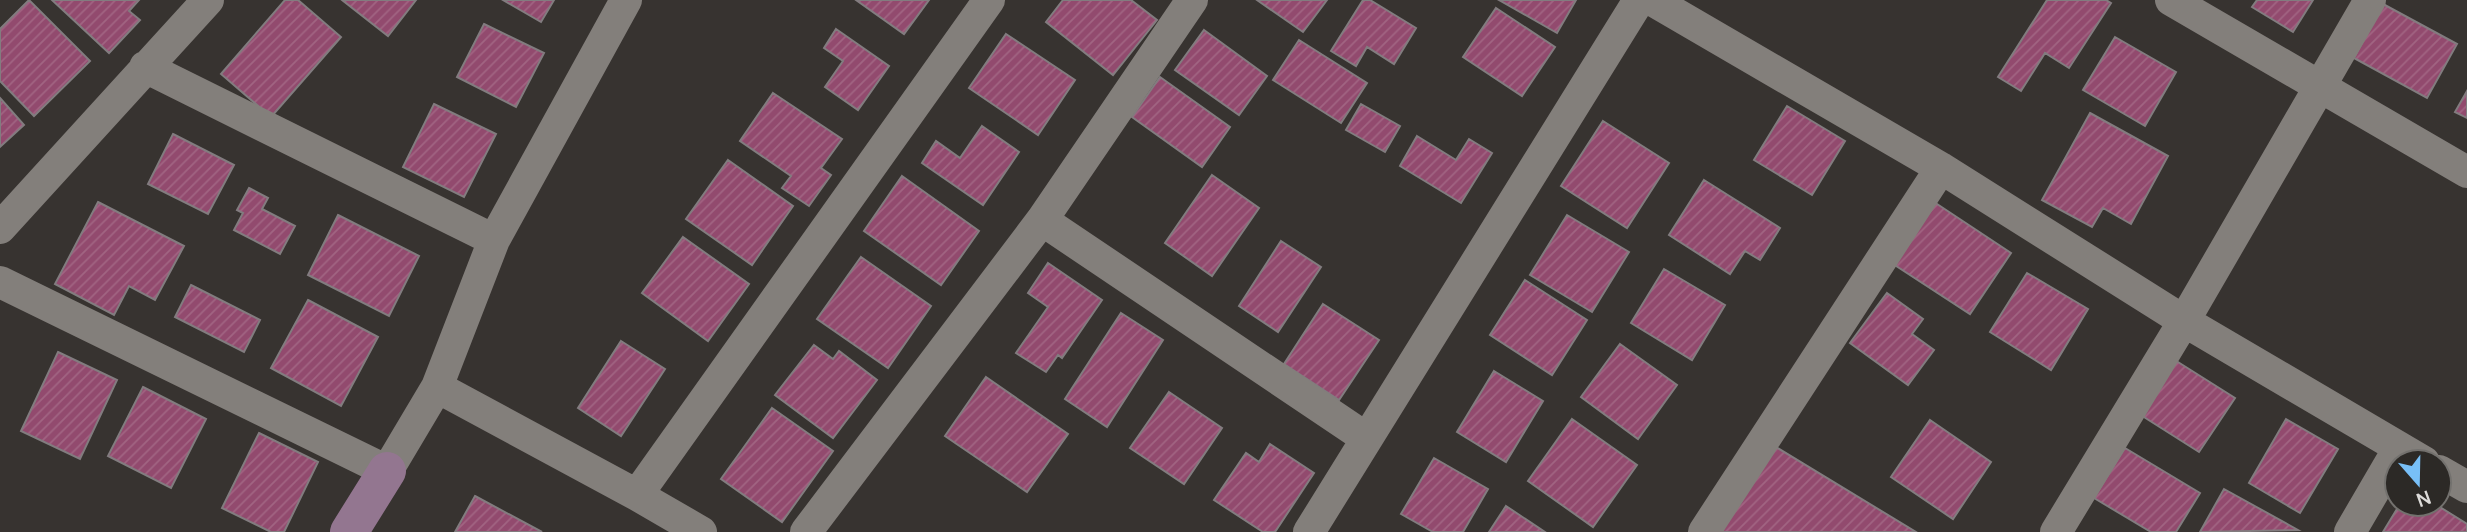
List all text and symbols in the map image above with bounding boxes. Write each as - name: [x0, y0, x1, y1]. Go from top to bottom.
- north arrow: [2383, 448, 2453, 518]
- text: N: [2413, 484, 2435, 514]

